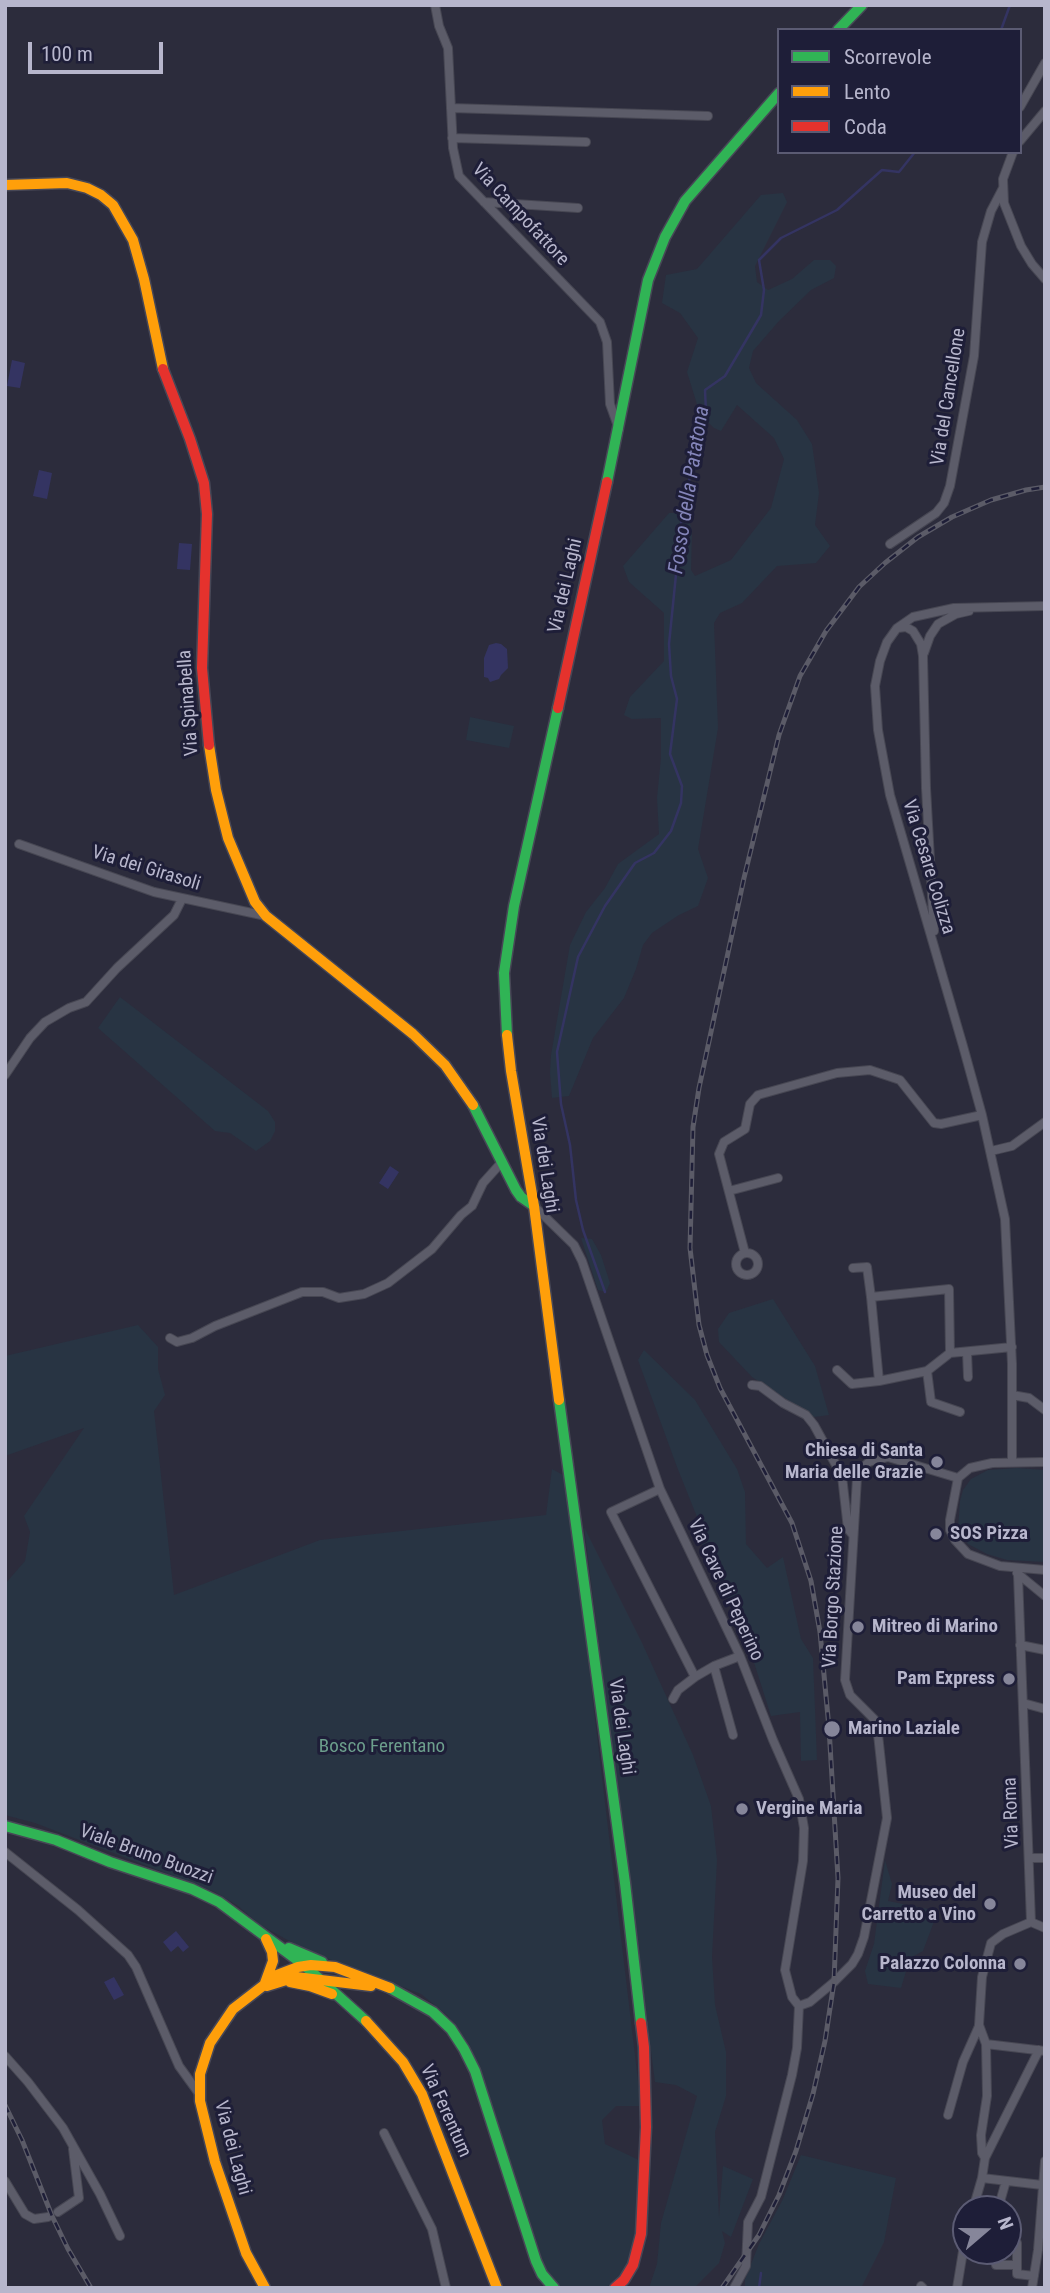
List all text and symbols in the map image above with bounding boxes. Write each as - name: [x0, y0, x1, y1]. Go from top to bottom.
- scale bar: [32, 28, 166, 72]
- legend: [777, 28, 1022, 154]
- text: 100 m: [41, 42, 93, 66]
- text: Scorrevole: [844, 45, 931, 69]
- text: Lento: [844, 80, 891, 104]
- text: Coda: [844, 115, 887, 139]
- street label: Via Campofattore: [467, 159, 573, 271]
- street label: Via del Cancellone: [927, 327, 971, 467]
- water label: Fosso della Patatona: [664, 404, 716, 576]
- street label: Via dei Laghi: [544, 536, 588, 636]
- street label: Via Spinabella: [174, 649, 204, 757]
- street label: Via Cesare Colizza: [897, 797, 959, 937]
- street label: Via dei Girasoli: [89, 842, 203, 896]
- street label: Via dei Laghi: [525, 1116, 563, 1214]
- place label: Chiesa di Santa Maria delle Grazie: [785, 1440, 923, 1484]
- marker: Chiesa di Santa Maria delle Grazie: [929, 1454, 945, 1470]
- street label: Via Cave di Peperino: [682, 1515, 768, 1665]
- place label: SOS Pizza: [950, 1523, 1028, 1545]
- street label: Via Borgo Stazione: [819, 1525, 849, 1669]
- marker: SOS Pizza: [928, 1526, 944, 1542]
- place label: Mitreo di Marino: [872, 1616, 998, 1638]
- marker: Mitreo di Marino: [850, 1619, 866, 1635]
- place label: Pam Express: [897, 1668, 995, 1690]
- marker: Pam Express: [1001, 1671, 1017, 1687]
- street label: Via dei Laghi: [603, 1678, 639, 1776]
- place label: Marino Laziale: [848, 1718, 960, 1740]
- marker: Marino Laziale: [822, 1719, 842, 1739]
- park label: Bosco Ferentano: [319, 1736, 445, 1758]
- street label: Via Roma: [999, 1777, 1025, 1849]
- place label: Vergine Maria: [756, 1798, 862, 1820]
- marker: Vergine Maria: [734, 1801, 750, 1817]
- street label: Viale Bruno Buozzi: [76, 1820, 216, 1890]
- place label: Museo del Carretto a Vino: [862, 1882, 976, 1926]
- marker: Museo del Carretto a Vino: [982, 1896, 998, 1912]
- place label: Palazzo Colonna: [880, 1953, 1006, 1975]
- marker: Palazzo Colonna: [1012, 1956, 1028, 1972]
- street label: Via Ferentum: [414, 2061, 476, 2161]
- street label: Via dei Laghi: [208, 2098, 256, 2198]
- north arrow: [952, 2195, 1022, 2265]
- text: N: [993, 2214, 1018, 2233]

